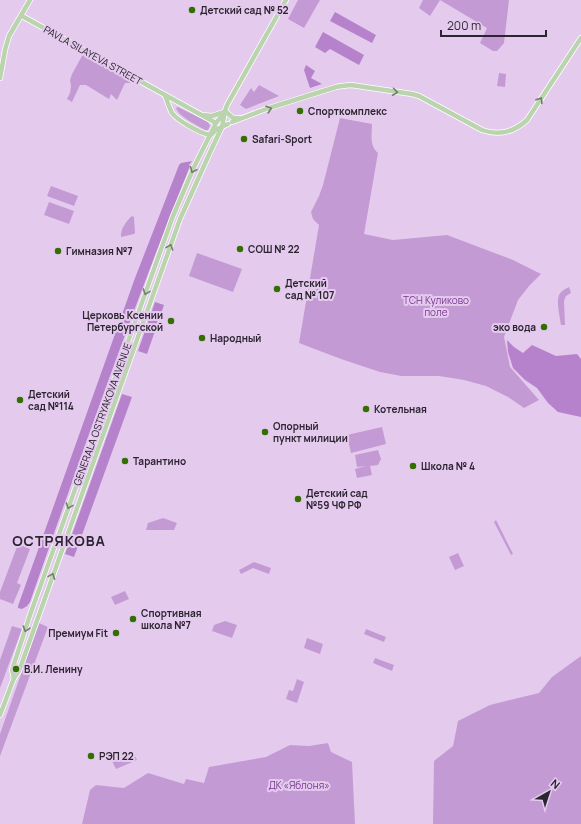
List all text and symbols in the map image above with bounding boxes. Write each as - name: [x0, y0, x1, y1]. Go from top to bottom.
- place label: Детский сад № 52: [200, 3, 289, 17]
- marker: Детский сад № 52: [187, 5, 197, 15]
- scale bar: [441, 12, 546, 38]
- text: 200 m: [447, 17, 481, 34]
- street label: PAVLA SILAYEVA STREET: [41, 22, 145, 88]
- one-way arrow: [392, 87, 398, 96]
- one-way arrow: [536, 97, 543, 104]
- place label: Спорткомплекс: [308, 104, 387, 118]
- one-way arrow: [265, 105, 272, 114]
- marker: Спорткомплекс: [295, 106, 305, 116]
- place label: Safari-Sport: [252, 132, 312, 146]
- marker: Safari-Sport: [239, 134, 249, 144]
- one-way arrow: [190, 166, 198, 174]
- place label: СОШ № 22: [248, 242, 300, 256]
- one-way arrow: [165, 243, 173, 250]
- place label: Гимназия №7: [66, 244, 133, 258]
- marker: СОШ № 22: [235, 244, 245, 254]
- marker: Гимназия №7: [53, 246, 63, 256]
- place label: Детский сад № 107: [285, 276, 334, 302]
- marker: Детский сад № 107: [272, 284, 282, 294]
- one-way arrow: [143, 288, 151, 295]
- park label: ТСН Куликово поле: [403, 293, 469, 319]
- place label: Церковь Ксении Петербургской: [82, 308, 163, 334]
- marker: Церковь Ксении Петербургской: [166, 316, 176, 326]
- place label: эко вода: [493, 320, 536, 334]
- marker: эко вода: [539, 322, 549, 332]
- place label: Народный: [210, 331, 261, 345]
- marker: Народный: [197, 333, 207, 343]
- street label: GENERALA OSTRYAKOVA AVENUE: [70, 340, 135, 487]
- place label: Детский сад №114: [28, 387, 74, 413]
- marker: Детский сад №114: [15, 395, 25, 405]
- place label: Котельная: [374, 402, 427, 416]
- marker: Котельная: [361, 404, 371, 414]
- place label: Опорный пункт милиции: [273, 419, 348, 445]
- marker: Опорный пункт милиции: [260, 427, 270, 437]
- place label: Тарантино: [133, 454, 186, 468]
- marker: Тарантино: [120, 456, 130, 466]
- place label: Школа № 4: [421, 459, 475, 473]
- marker: Школа № 4: [408, 461, 418, 471]
- place label: Детский сад №59 ЧФ РФ: [306, 486, 368, 512]
- marker: Детский сад №59 ЧФ РФ: [293, 494, 303, 504]
- one-way arrow: [65, 503, 74, 510]
- district label: ОСТРЯКОВА: [12, 531, 106, 550]
- one-way arrow: [48, 573, 56, 580]
- place label: Спортивная школа №7: [141, 606, 202, 632]
- marker: Спортивная школа №7: [128, 614, 138, 624]
- one-way arrow: [22, 625, 30, 632]
- place label: Премиум Fit: [48, 626, 108, 640]
- marker: Премиум Fit: [111, 628, 121, 638]
- place label: В.И. Ленину: [24, 662, 83, 676]
- marker: В.И. Ленину: [11, 664, 21, 674]
- place label: РЭП 22: [99, 749, 134, 763]
- marker: РЭП 22: [86, 751, 96, 761]
- north arrow: [529, 772, 569, 812]
- text: N: [548, 776, 563, 792]
- park label: ДК «Яблоня»: [268, 778, 330, 792]

